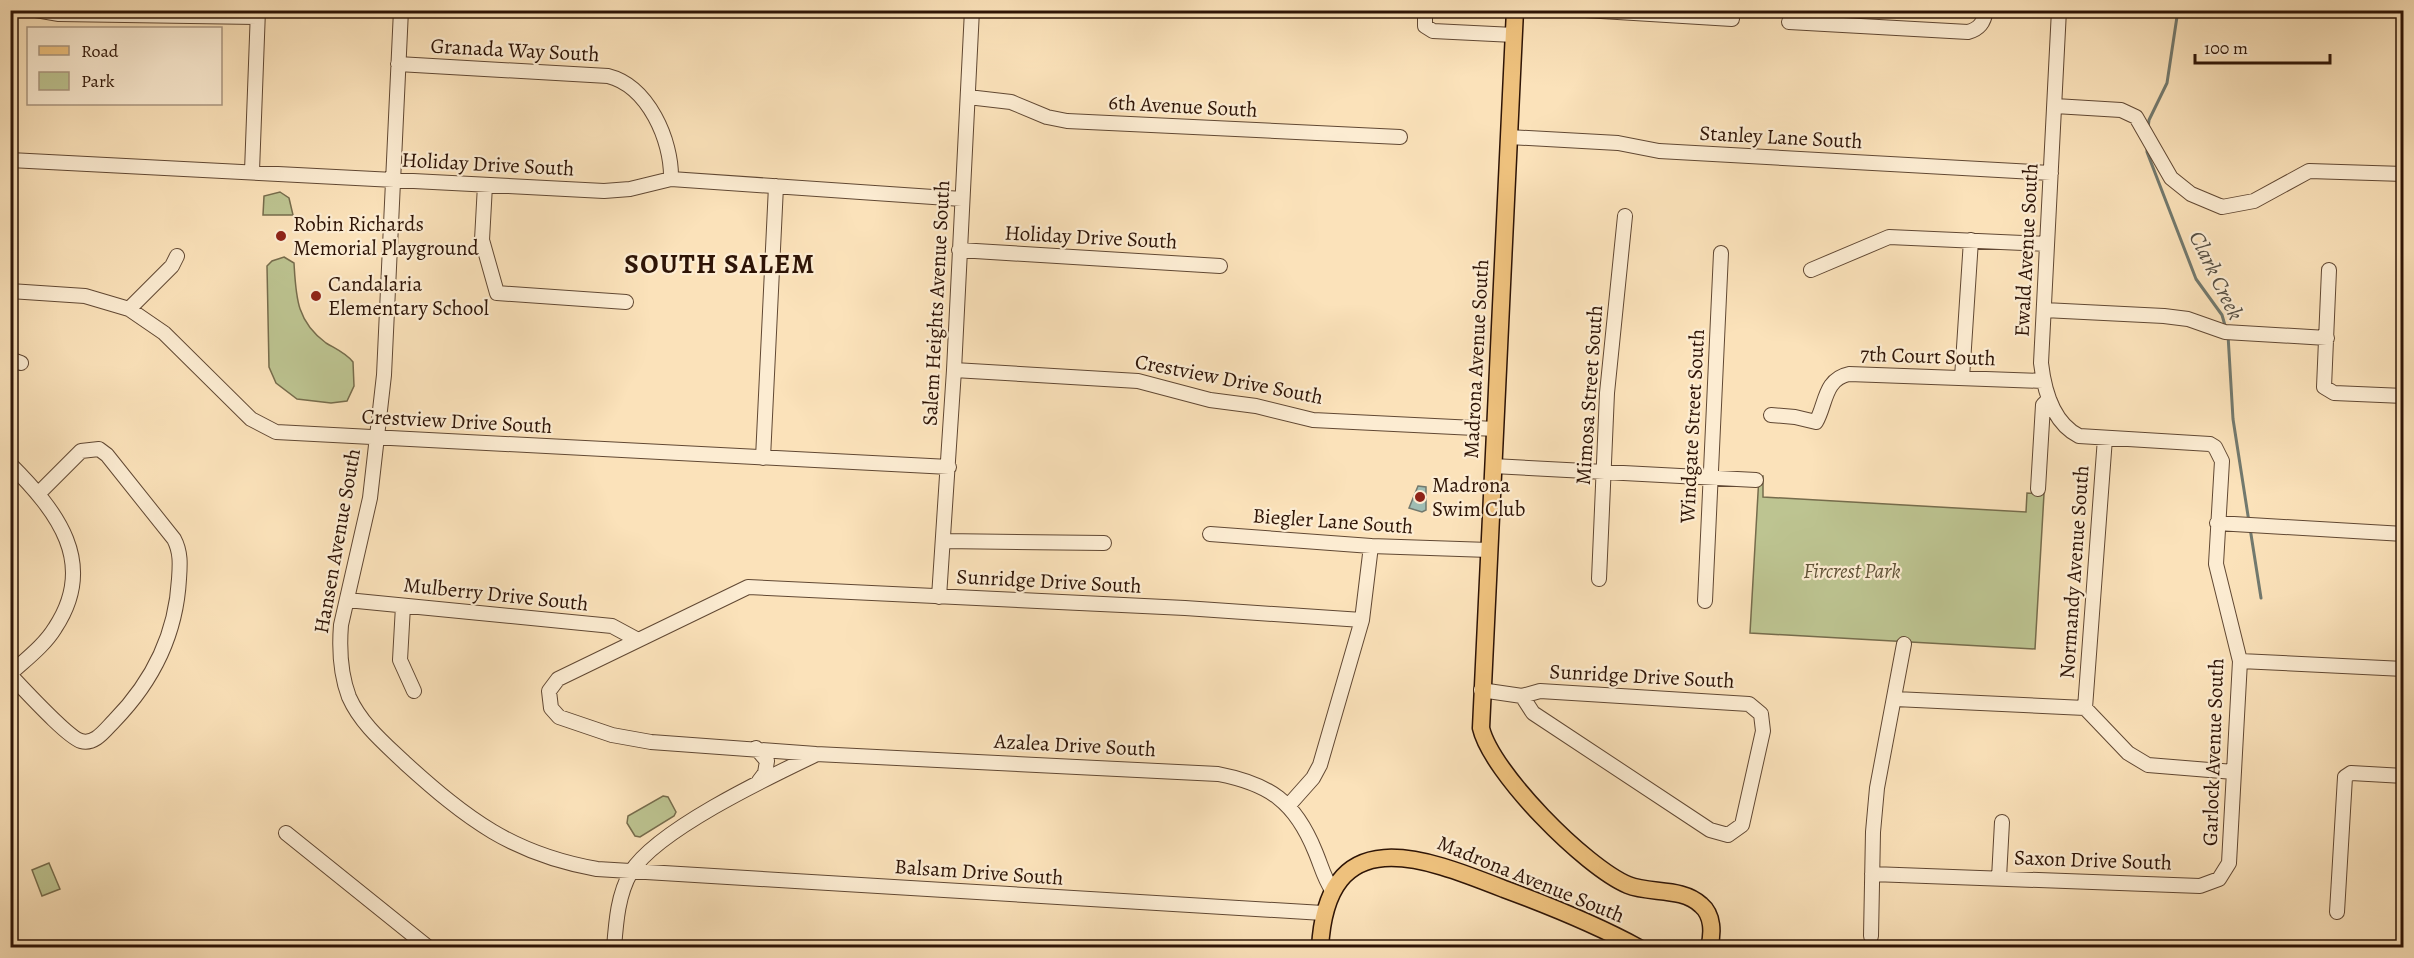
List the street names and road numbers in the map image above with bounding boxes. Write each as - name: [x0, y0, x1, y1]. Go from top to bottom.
- street label: Granada Way South: [430, 32, 600, 68]
- street label: 6th Avenue South: [1108, 88, 1258, 124]
- street label: Stanley Lane South: [1699, 119, 1863, 155]
- street label: Holiday Drive South: [401, 145, 575, 183]
- street label: Ewald Avenue South: [2007, 162, 2045, 338]
- street label: Salem Heights Avenue South: [916, 179, 956, 427]
- street label: Holiday Drive South: [1004, 218, 1178, 256]
- street label: Madrona Avenue South: [1457, 259, 1495, 459]
- street label: Mimosa Street South: [1569, 304, 1609, 486]
- street label: Windgate Street South: [1673, 328, 1711, 525]
- street label: 7th Court South: [1860, 340, 1996, 372]
- street label: Crestview Drive South: [1133, 347, 1325, 411]
- street label: Crestview Drive South: [361, 402, 553, 440]
- street label: Hansen Avenue South: [307, 446, 367, 636]
- street label: Normandy Avenue South: [2053, 464, 2095, 680]
- street label: Biegler Lane South: [1252, 501, 1414, 541]
- street label: Sunridge Drive South: [956, 562, 1142, 600]
- street label: Mulberry Drive South: [402, 570, 590, 618]
- street label: Sunridge Drive South: [1549, 657, 1735, 695]
- street label: Garlock Avenue South: [2196, 658, 2230, 846]
- street label: Azalea Drive South: [992, 727, 1157, 763]
- street label: Madrona Avenue South: [1433, 829, 1629, 929]
- street label: Saxon Drive South: [2013, 843, 2173, 877]
- street label: Balsam Drive South: [894, 852, 1064, 892]

